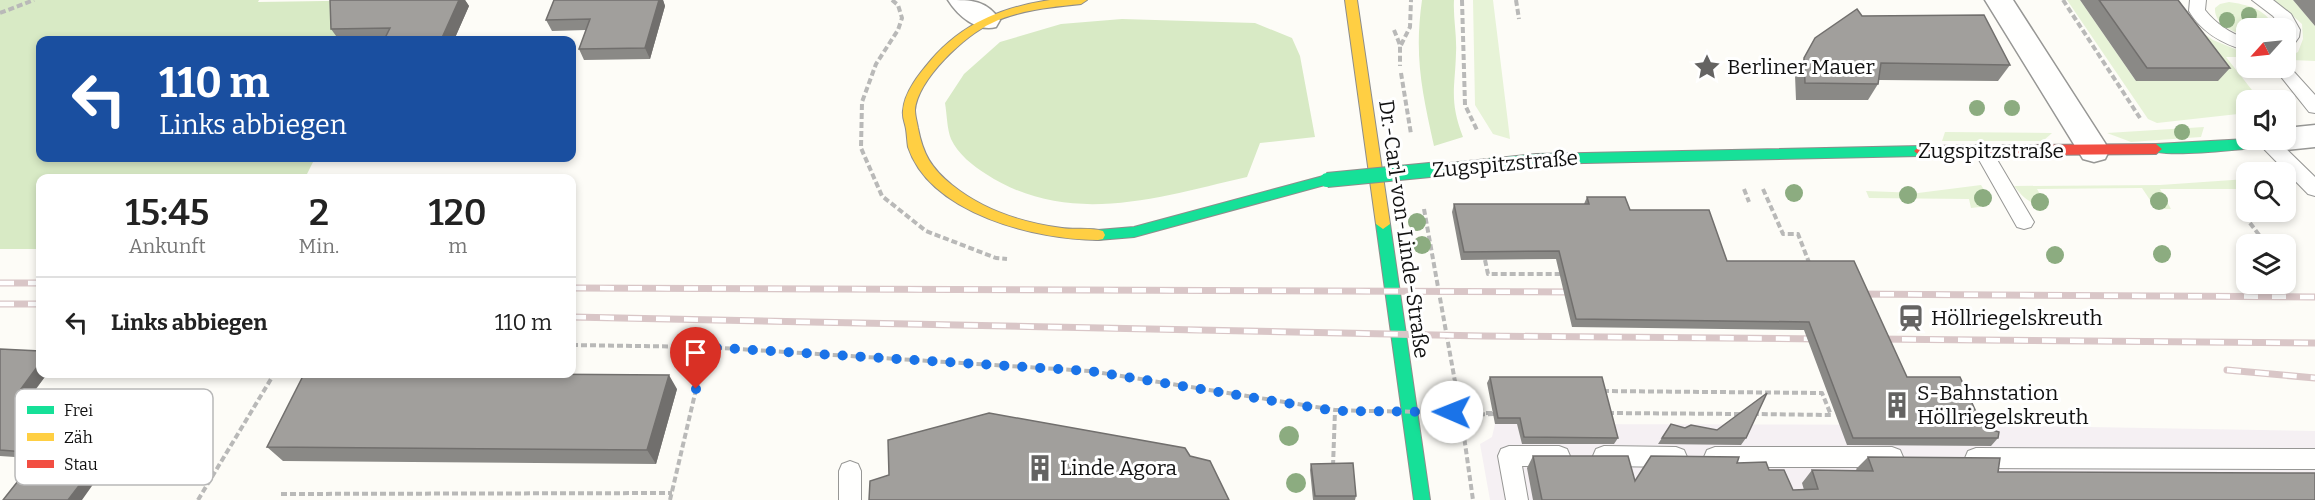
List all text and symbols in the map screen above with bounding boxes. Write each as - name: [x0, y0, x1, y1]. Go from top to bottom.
- north arrow: [2236, 18, 2296, 78]
- map controls: [2236, 18, 2296, 294]
- place icon: Berliner Mauer: [1692, 52, 1722, 82]
- place label: Berliner Mauer: [1727, 54, 1875, 80]
- text: 110 m: [159, 58, 270, 108]
- icon: left: [60, 60, 138, 138]
- button: sound: [2236, 90, 2296, 150]
- street label: Dr.-Carl-von-Linde-Straße: [1373, 98, 1435, 360]
- text: Links abbiegen: [159, 109, 347, 141]
- street label: Zugspitzstraße: [1918, 138, 2064, 164]
- street label: Zugspitzstraße: [1431, 145, 1579, 183]
- button: search: [2236, 162, 2296, 222]
- text: 15:45: [125, 191, 209, 235]
- text: 2: [309, 191, 329, 235]
- text: 120: [429, 191, 487, 235]
- text: Ankunft: [129, 234, 206, 258]
- text: Min.: [299, 234, 339, 258]
- text: m: [448, 234, 467, 258]
- button: layers: [2236, 234, 2296, 294]
- station icon: Höllriegelskreuth: [1896, 303, 1926, 333]
- place label: Höllriegelskreuth: [1931, 305, 2103, 331]
- icon: left: [60, 306, 93, 339]
- text: Links abbiegen: [111, 309, 268, 336]
- text: 110 m: [495, 309, 552, 336]
- pin: [670, 327, 721, 389]
- icon: arrive: [679, 336, 712, 369]
- position arrow: [1420, 380, 1484, 444]
- place label: S-Bahnstation Höllriegelskreuth: [1917, 380, 2089, 430]
- legend: [15, 389, 213, 485]
- building icon: S-Bahnstation Höllriegelskreuth: [1882, 390, 1912, 420]
- text: Frei: [64, 401, 93, 420]
- text: Zäh: [64, 428, 93, 447]
- building icon: Linde Agora: [1025, 453, 1055, 483]
- text: Stau: [64, 455, 98, 474]
- place label: Linde Agora: [1060, 455, 1177, 481]

